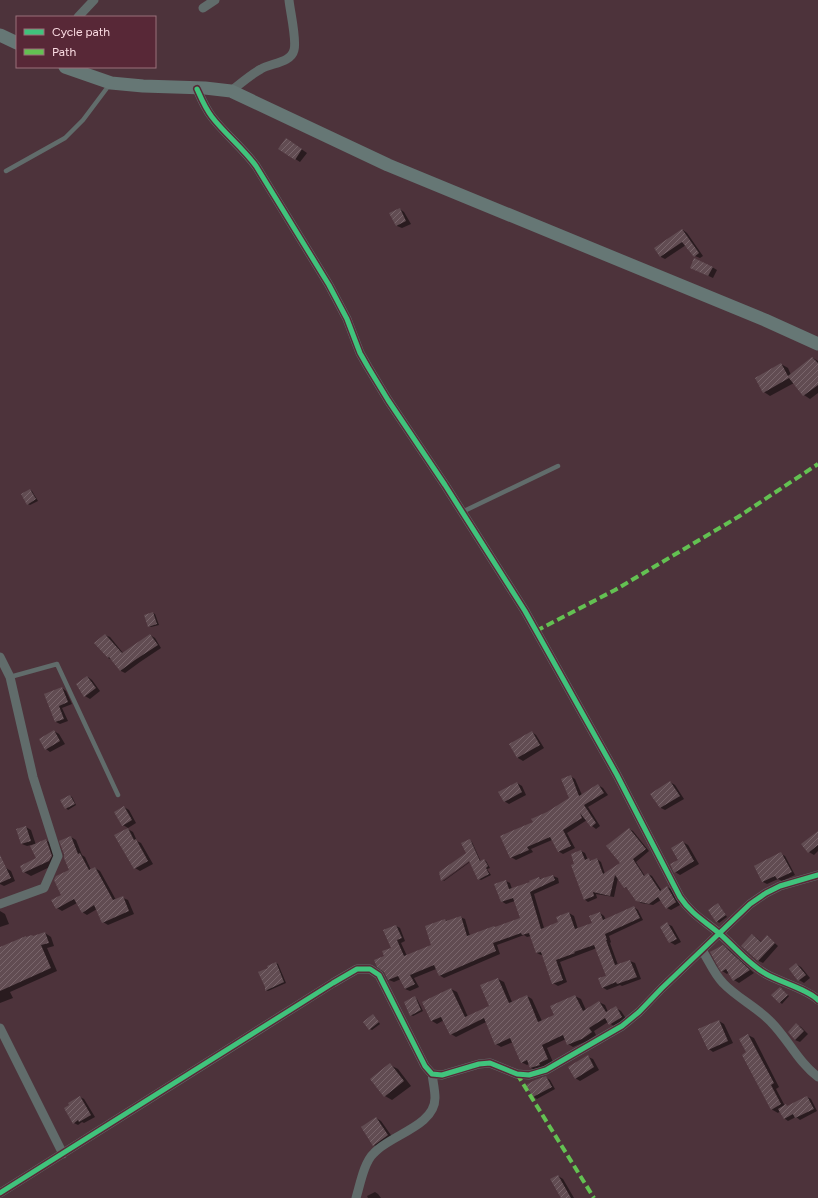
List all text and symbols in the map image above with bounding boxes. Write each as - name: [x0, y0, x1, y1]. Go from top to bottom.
- legend: [16, 16, 156, 68]
- text: Cycle path: [52, 25, 110, 39]
- text: Path: [52, 45, 76, 59]

